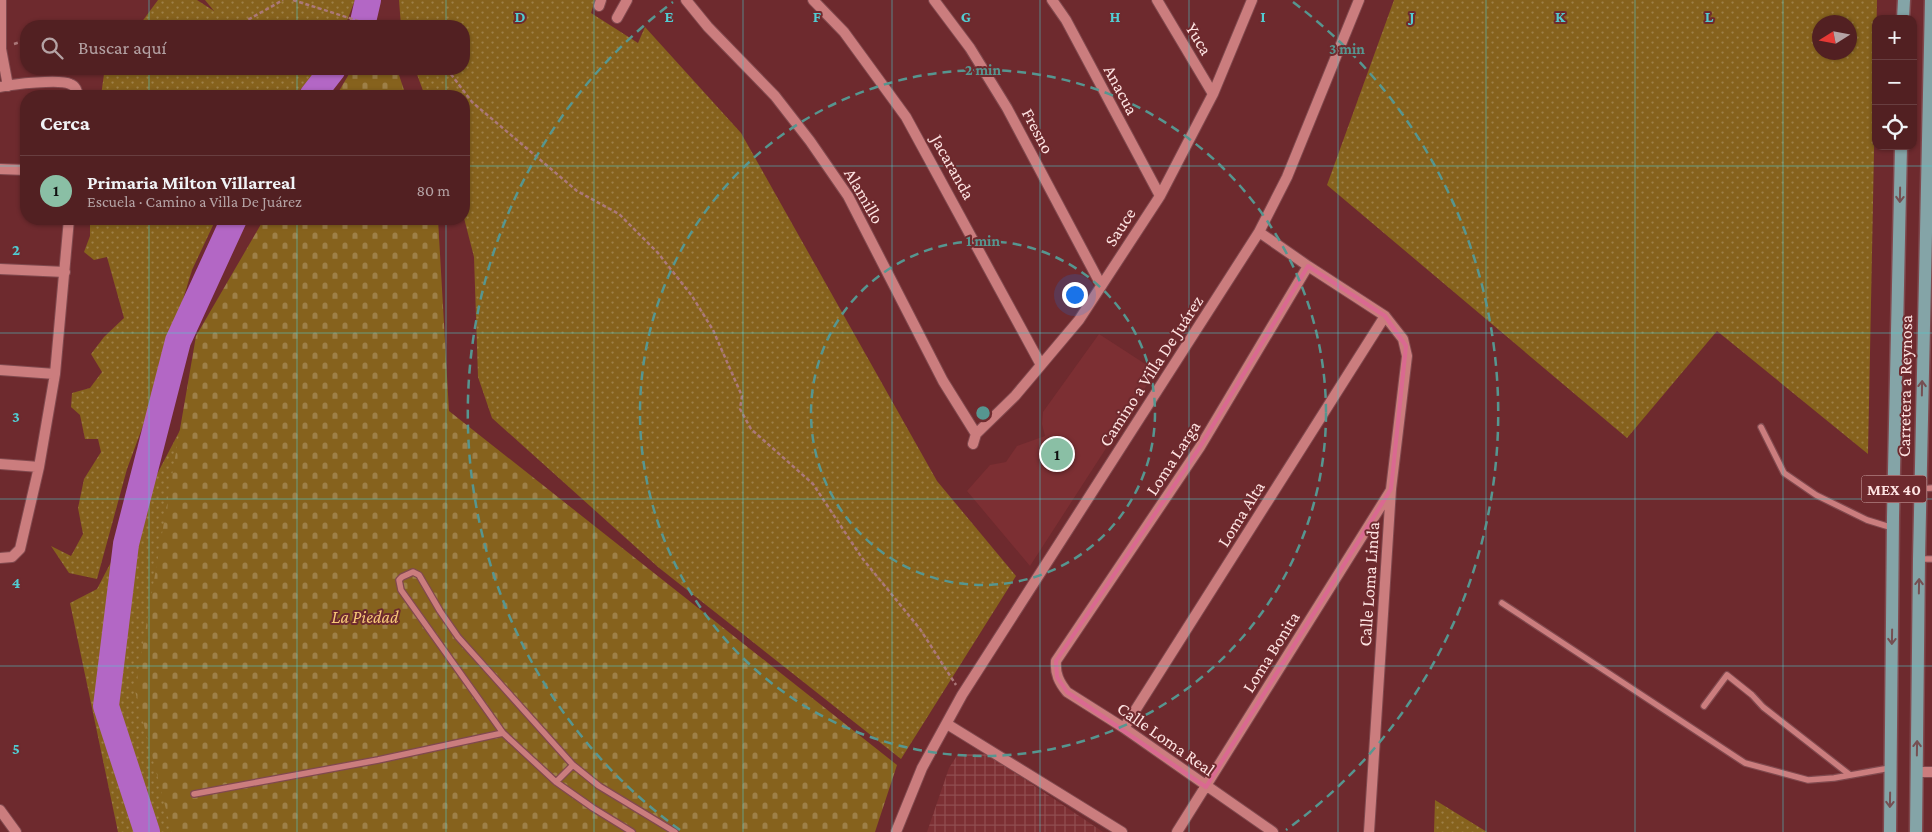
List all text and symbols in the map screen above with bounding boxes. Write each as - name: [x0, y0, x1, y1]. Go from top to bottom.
- text: D: [514, 8, 526, 25]
- text: E: [664, 8, 674, 25]
- text: F: [813, 8, 822, 25]
- text: G: [961, 8, 971, 25]
- text: H: [1110, 8, 1121, 25]
- text: I: [1260, 8, 1266, 25]
- text: J: [1407, 8, 1415, 25]
- text: K: [1555, 8, 1566, 25]
- text: L: [1705, 8, 1714, 25]
- north arrow: [1812, 15, 1857, 60]
- map controls: [1872, 15, 1917, 150]
- button: +: [1872, 15, 1917, 60]
- street label: Yuca: [1182, 19, 1216, 59]
- search box: [20, 20, 470, 75]
- icon: search: [38, 34, 66, 62]
- text: Buscar aquí: [78, 37, 167, 58]
- text: 3 min: [1329, 41, 1365, 57]
- button: −: [1872, 60, 1917, 105]
- text: 2 min: [965, 62, 1001, 78]
- street label: Anacua: [1100, 62, 1142, 118]
- street label: Fresno: [1018, 105, 1058, 157]
- button: locate: [1872, 105, 1917, 150]
- text: Cerca: [40, 111, 90, 135]
- street label: Jacaranda: [926, 129, 979, 203]
- street label: Alamillo: [840, 165, 888, 227]
- text: Primaria Milton Villarreal: [87, 172, 296, 193]
- text: 1: [53, 182, 59, 199]
- text: 80 m: [416, 182, 450, 199]
- one-way arrow: [1895, 187, 1904, 203]
- text: Escuela · Camino a Villa De Juárez: [87, 193, 302, 210]
- street label: Sauce: [1100, 204, 1140, 250]
- text: 1 min: [966, 233, 1000, 249]
- text: 2: [12, 241, 20, 258]
- your location: [1062, 282, 1088, 308]
- street label: Camino a Villa De Juárez: [1095, 292, 1207, 450]
- street label: Carretera a Reynosa: [1894, 315, 1916, 457]
- one-way arrow: [1918, 381, 1927, 397]
- centre of rings: [974, 404, 992, 422]
- text: 3: [12, 408, 20, 425]
- street label: Loma Larga: [1142, 417, 1204, 499]
- pin: 1: [1041, 435, 1073, 473]
- road number: MEX 40: [1862, 476, 1926, 502]
- street label: Loma Alta: [1213, 478, 1269, 550]
- street label: Calle Loma Linda: [1355, 521, 1383, 647]
- text: 4: [12, 574, 21, 591]
- one-way arrow: [1914, 578, 1923, 594]
- park label: La Piedad: [332, 607, 399, 627]
- street label: Loma Bonita: [1238, 608, 1304, 696]
- one-way arrow: [1887, 629, 1897, 645]
- street label: Calle Loma Real: [1113, 698, 1219, 780]
- text: 5: [12, 740, 20, 757]
- one-way arrow: [1912, 741, 1921, 757]
- one-way arrow: [1885, 792, 1895, 808]

